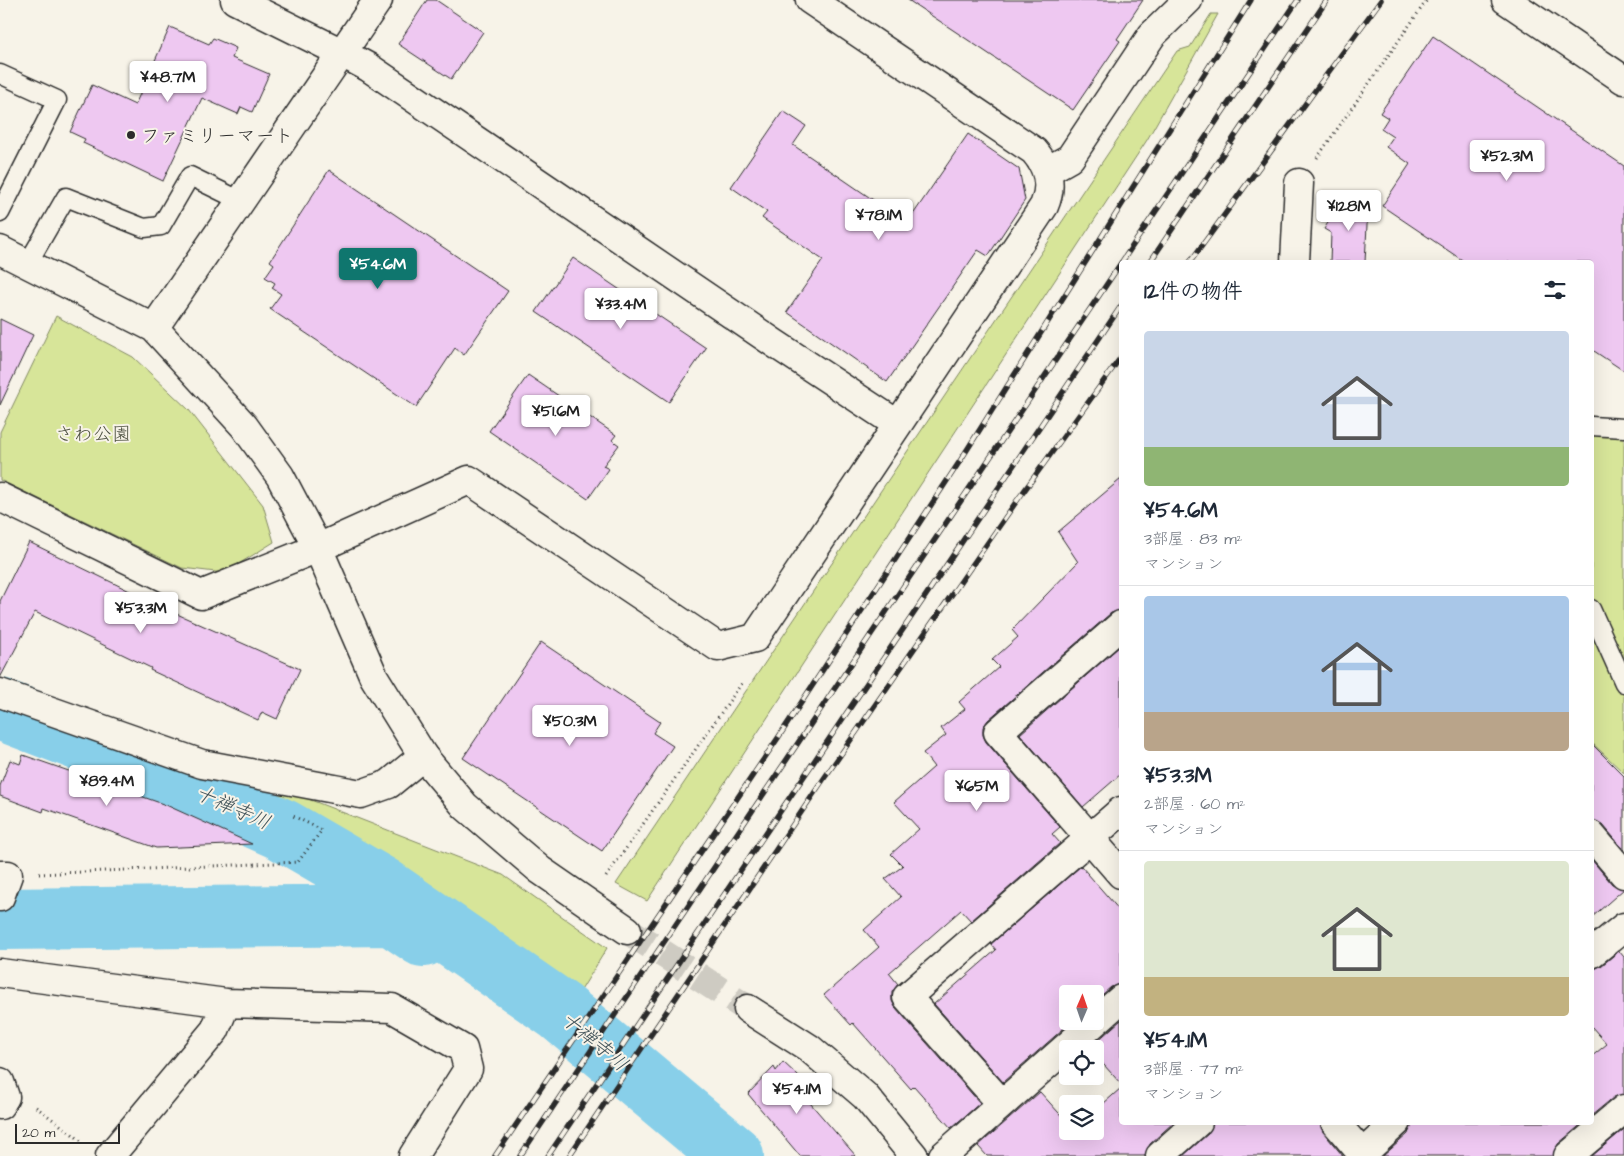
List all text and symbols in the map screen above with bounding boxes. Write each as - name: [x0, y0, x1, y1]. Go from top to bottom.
- pin: ¥48.7M: [127, 61, 209, 103]
- text: ¥48.7M: [140, 66, 196, 88]
- place label: ファミリーマート: [141, 123, 293, 150]
- marker: ファミリーマート: [125, 129, 137, 141]
- pin: ¥52.3M: [1466, 140, 1548, 182]
- text: ¥52.3M: [1481, 145, 1533, 167]
- pin: ¥128M: [1314, 190, 1384, 232]
- text: ¥128M: [1327, 195, 1371, 217]
- pin: ¥78.1M: [838, 198, 920, 241]
- text: ¥78.1M: [856, 204, 902, 226]
- pin: ¥54.6M: [337, 248, 419, 290]
- text: ¥54.6M: [350, 253, 406, 275]
- icon: filters: [1541, 276, 1569, 304]
- text: 12件の物件: [1144, 277, 1243, 306]
- pin: ¥33.4M: [580, 288, 662, 330]
- text: ¥33.4M: [595, 293, 647, 315]
- icon: home: [1312, 363, 1402, 453]
- pin: ¥51.6M: [515, 394, 597, 437]
- text: ¥51.6M: [532, 400, 580, 422]
- park label: さわ公園: [55, 421, 131, 448]
- text: ¥54.6M: [1144, 496, 1218, 525]
- text: 3部屋 · 83 m²: [1144, 528, 1243, 550]
- text: マンション: [1144, 553, 1223, 575]
- pin: ¥53.3M: [100, 592, 182, 634]
- text: ¥53.3M: [115, 597, 167, 619]
- icon: home: [1312, 629, 1402, 719]
- pin: ¥50.3M: [529, 704, 611, 747]
- text: ¥50.3M: [543, 710, 597, 732]
- text: ¥53.3M: [1144, 761, 1212, 790]
- pin: ¥89.4M: [66, 764, 148, 807]
- text: ¥89.4M: [80, 770, 134, 792]
- pin: ¥65M: [947, 770, 1007, 812]
- text: ¥65M: [955, 775, 999, 797]
- water label: 十禅寺川: [190, 779, 275, 837]
- text: 2部屋 · 60 m²: [1144, 793, 1245, 815]
- text: マンション: [1144, 818, 1223, 840]
- icon: home: [1312, 894, 1402, 984]
- north arrow: [1059, 985, 1104, 1030]
- map controls: [1059, 985, 1104, 1140]
- water label: 十禅寺川: [555, 1005, 634, 1078]
- text: ¥54.1M: [1144, 1026, 1207, 1055]
- button: locate: [1059, 1040, 1104, 1085]
- text: 3部屋 · 77 m²: [1144, 1058, 1244, 1080]
- pin: ¥54.1M: [756, 1072, 838, 1115]
- text: ¥54.1M: [773, 1078, 821, 1100]
- text: マンション: [1144, 1083, 1223, 1105]
- button: layers: [1059, 1095, 1104, 1140]
- scale bar: [15, 1121, 120, 1144]
- text: 20 m: [22, 1123, 55, 1143]

